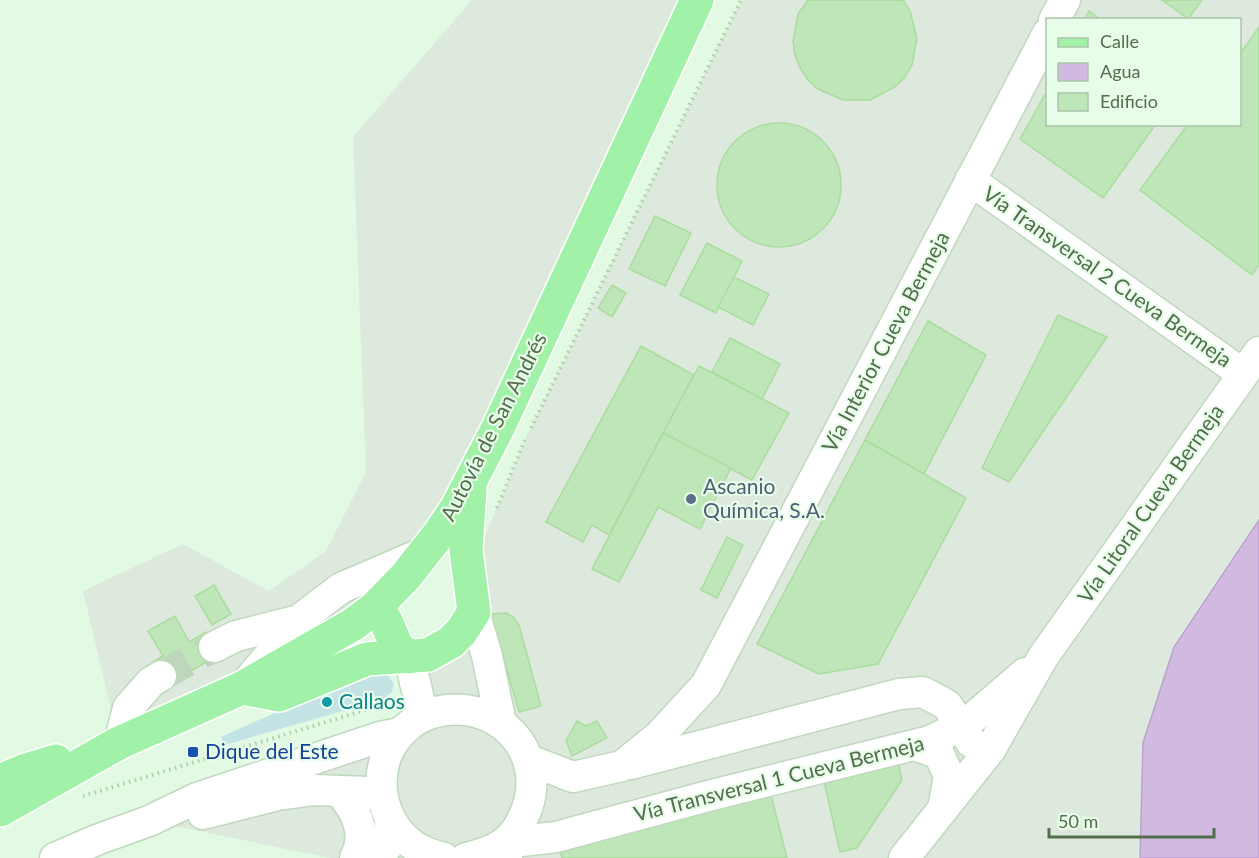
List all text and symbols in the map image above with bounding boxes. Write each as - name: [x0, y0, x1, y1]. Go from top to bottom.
- legend: [1046, 18, 1241, 126]
- text: Calle: [1100, 30, 1139, 52]
- text: Agua: [1100, 60, 1141, 82]
- text: Edificio: [1100, 90, 1158, 112]
- street label: Vía Transversal 2 Cueva Bermeja: [979, 180, 1237, 372]
- street label: Vía Interior Cueva Bermeja: [816, 227, 954, 456]
- street label: Autovía de San Andrés: [434, 328, 551, 525]
- street label: Vía Litoral Cueva Bermeja: [1072, 399, 1228, 607]
- place label: Ascanio Química, S.A.: [703, 473, 825, 522]
- marker: Ascanio Química, S.A.: [684, 492, 698, 506]
- place label: Callaos: [339, 688, 405, 713]
- marker: Callaos: [320, 695, 334, 709]
- street label: Vía Transversal 1 Cueva Bermeja: [631, 729, 926, 826]
- place label: Dique del Este: [205, 738, 339, 763]
- marker: Dique del Este: [186, 745, 200, 759]
- scale bar: [1049, 801, 1214, 839]
- text: 50 m: [1058, 810, 1098, 832]

